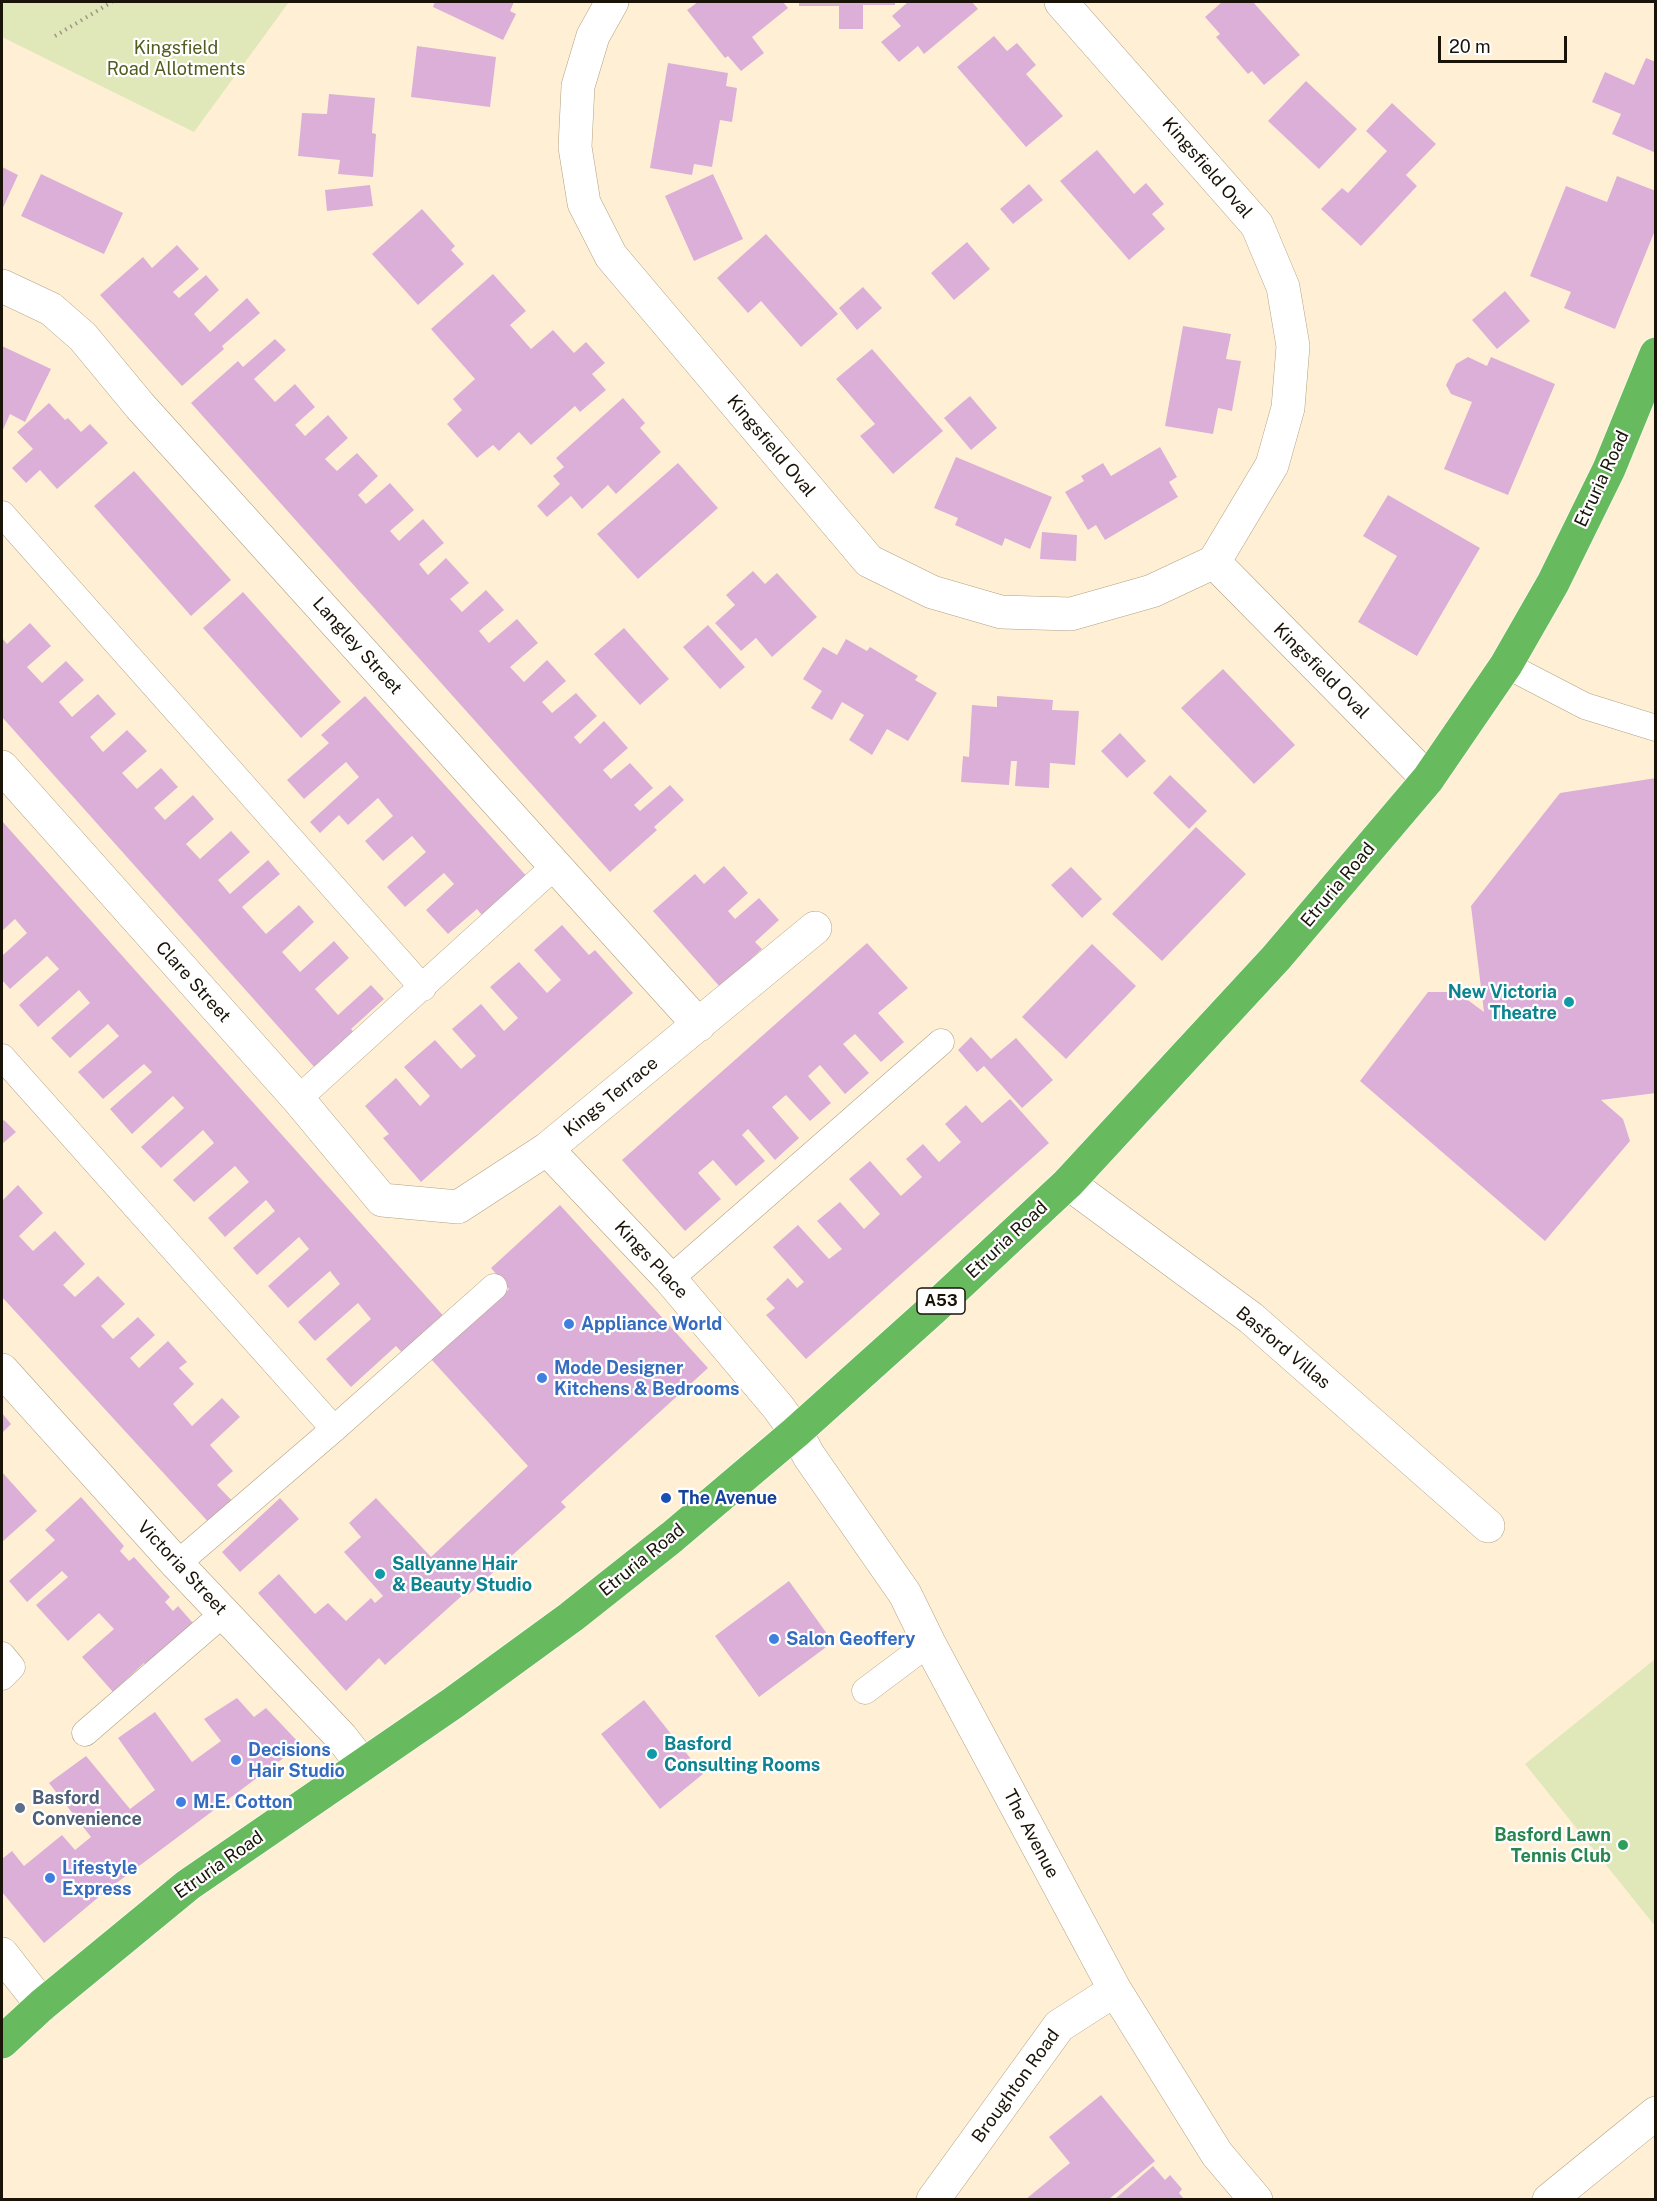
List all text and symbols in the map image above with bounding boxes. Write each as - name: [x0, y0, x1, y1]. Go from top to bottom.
- scale bar: [1441, 24, 1570, 62]
- text: 20 m: [1449, 36, 1491, 57]
- park label: Kingsfield Road Allotments: [107, 37, 245, 80]
- street label: Kingsfield Oval: [1157, 113, 1257, 223]
- street label: Kingsfield Oval: [722, 391, 820, 501]
- street label: Etruria Road: [1570, 427, 1634, 531]
- street label: Langley Street: [308, 593, 406, 699]
- street label: Kingsfield Oval: [1269, 619, 1373, 723]
- street label: Etruria Road: [1296, 838, 1380, 932]
- street label: Clare Street: [151, 937, 235, 1027]
- place label: New Victoria Theatre: [1448, 981, 1557, 1024]
- marker: New Victoria Theatre: [1562, 995, 1576, 1009]
- street label: Kings Terrace: [560, 1052, 662, 1142]
- street label: Etruria Road: [962, 1197, 1052, 1283]
- street label: Kings Place: [610, 1217, 692, 1303]
- road number: A53: [917, 1288, 965, 1314]
- street label: Basford Villas: [1231, 1302, 1335, 1394]
- place label: Appliance World: [581, 1313, 722, 1335]
- marker: Appliance World: [562, 1317, 576, 1331]
- place label: Mode Designer Kitchens & Bedrooms: [554, 1357, 739, 1400]
- marker: Mode Designer Kitchens & Bedrooms: [535, 1371, 549, 1385]
- place label: The Avenue: [678, 1487, 777, 1509]
- marker: The Avenue: [659, 1491, 673, 1505]
- street label: Victoria Street: [133, 1516, 231, 1620]
- street label: Etruria Road: [595, 1519, 689, 1601]
- place label: Sallyanne Hair & Beauty Studio: [392, 1553, 532, 1596]
- marker: Sallyanne Hair & Beauty Studio: [373, 1567, 387, 1581]
- place label: Salon Geoffery: [786, 1628, 915, 1650]
- marker: Salon Geoffery: [767, 1632, 781, 1646]
- place label: Basford Consulting Rooms: [664, 1733, 820, 1776]
- place label: Decisions Hair Studio: [248, 1739, 345, 1782]
- marker: Basford Consulting Rooms: [645, 1747, 659, 1761]
- marker: Decisions Hair Studio: [229, 1753, 243, 1767]
- street label: The Avenue: [999, 1786, 1063, 1882]
- place label: Basford Convenience: [32, 1787, 142, 1830]
- place label: M.E. Cotton: [193, 1791, 293, 1813]
- marker: M.E. Cotton: [174, 1795, 188, 1809]
- marker: Basford Convenience: [13, 1801, 27, 1815]
- place label: Basford Lawn Tennis Club: [1494, 1824, 1611, 1866]
- street label: Etruria Road: [170, 1826, 268, 1904]
- marker: Basford Lawn Tennis Club: [1616, 1838, 1630, 1852]
- place label: Lifestyle Express: [62, 1857, 137, 1900]
- marker: Lifestyle Express: [43, 1871, 57, 1885]
- street label: Broughton Road: [968, 2025, 1064, 2147]

